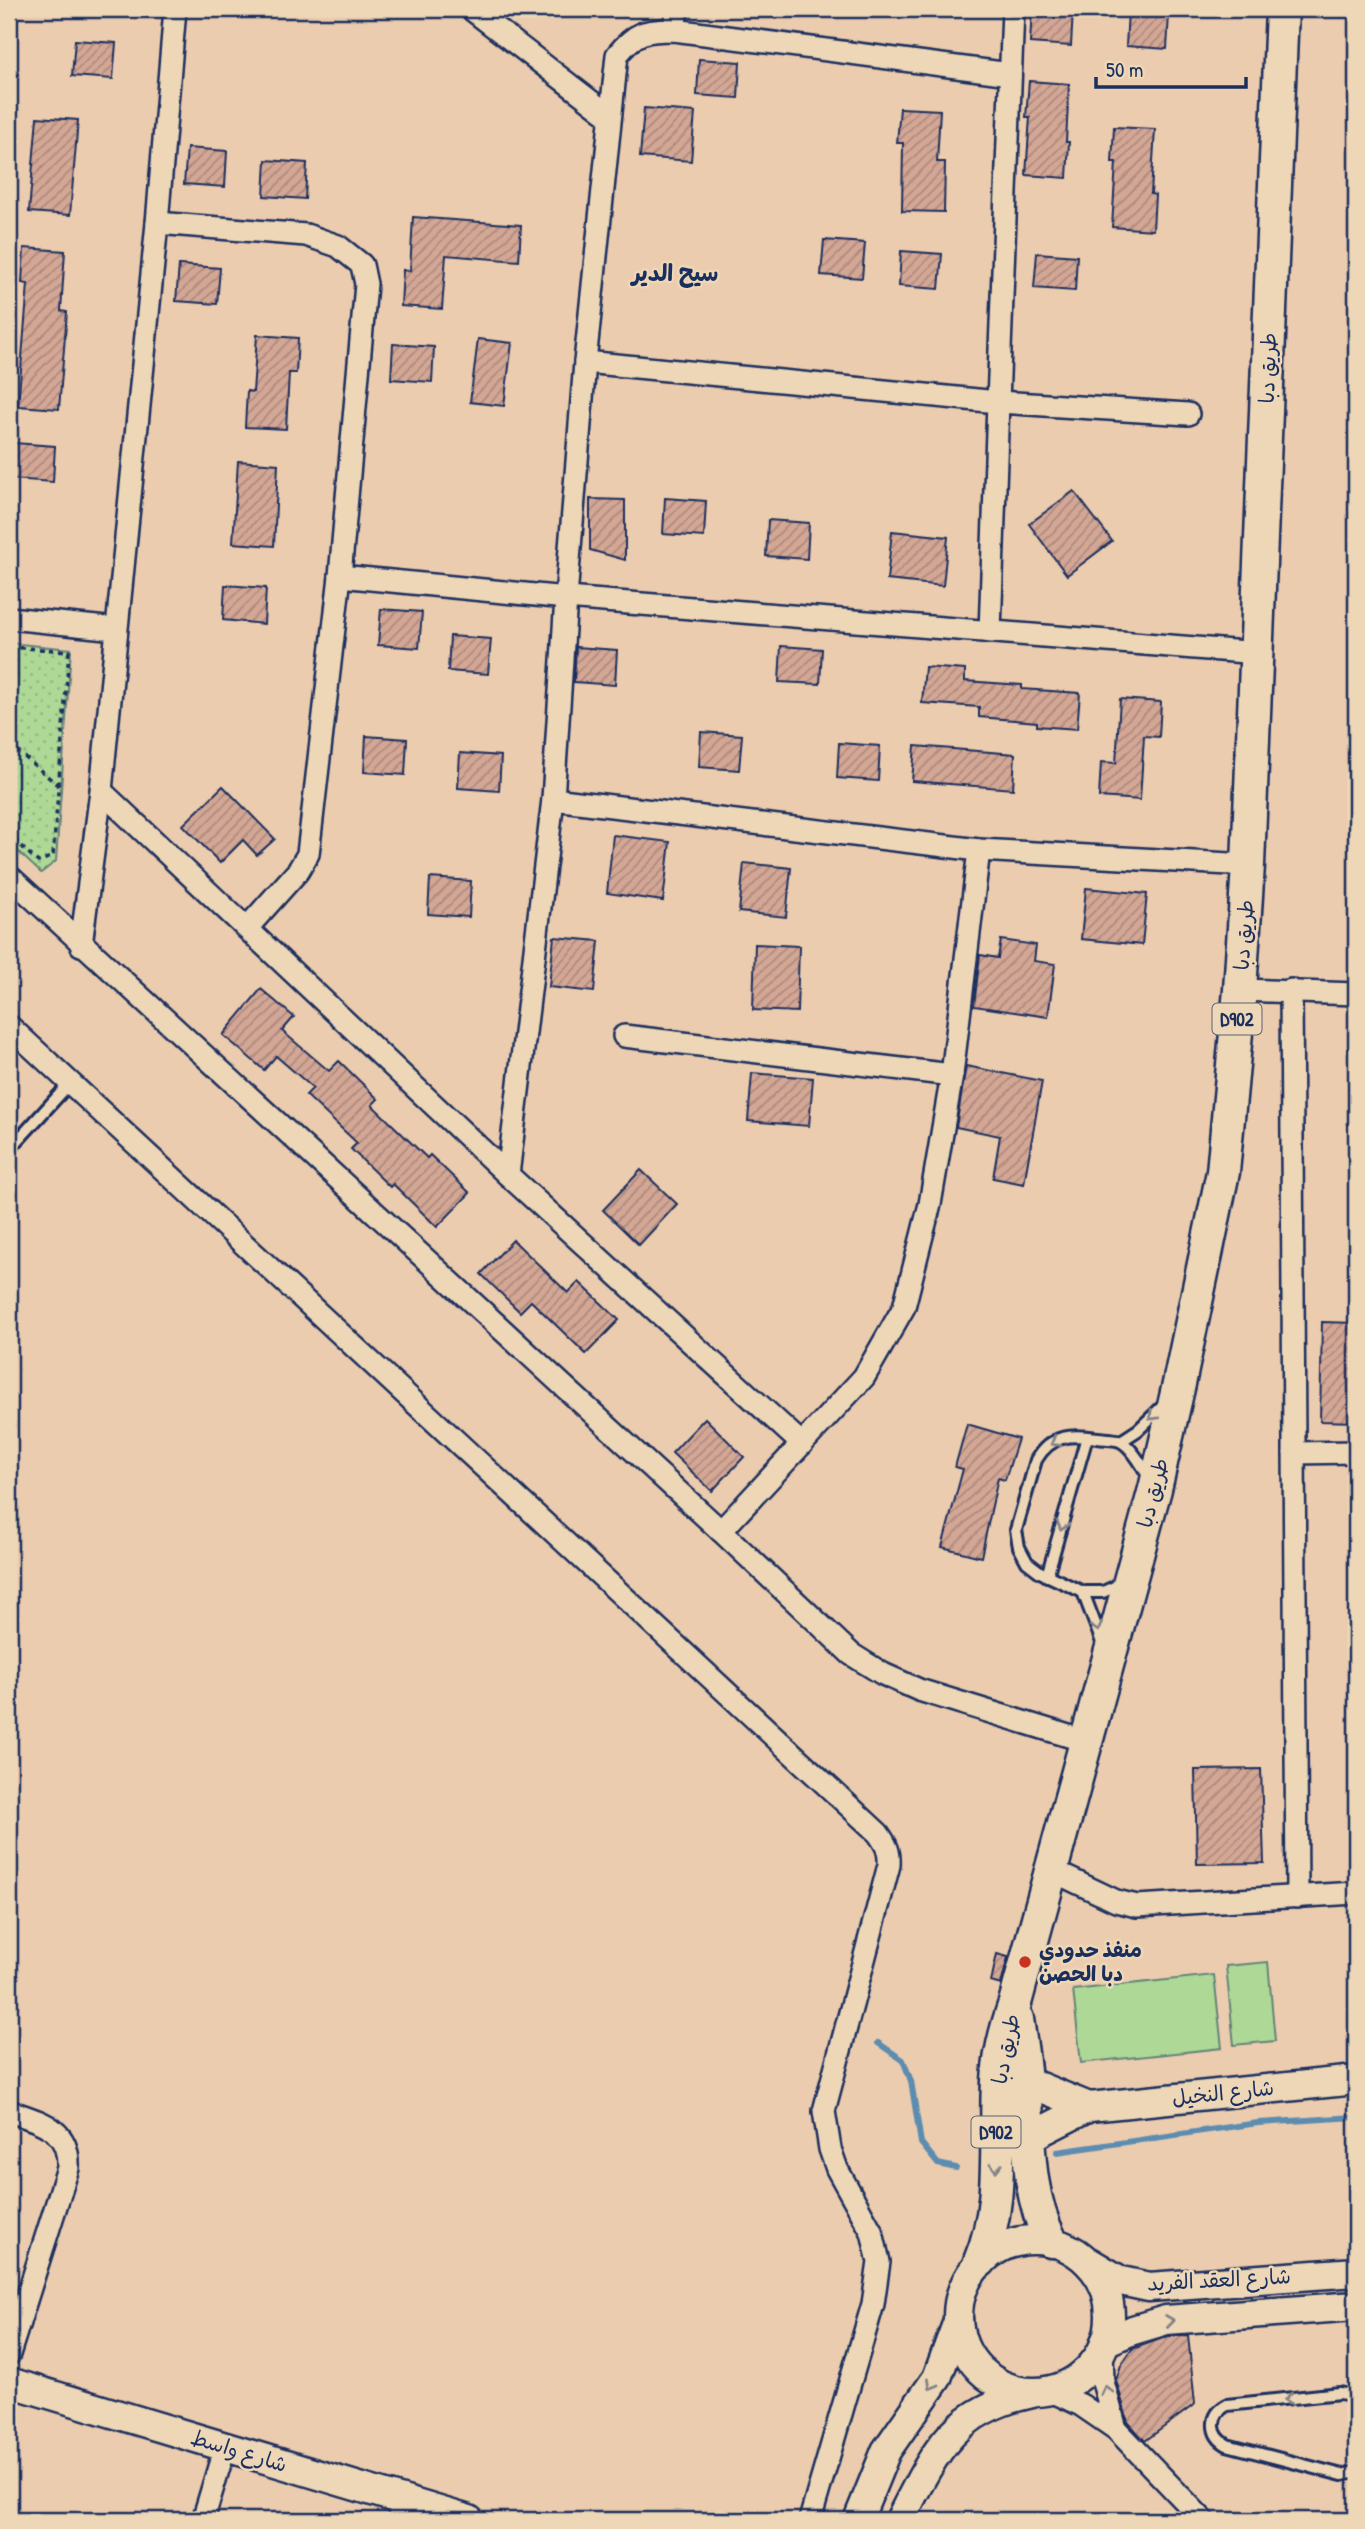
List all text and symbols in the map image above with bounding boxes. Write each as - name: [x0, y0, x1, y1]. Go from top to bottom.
- scale bar: [1096, 46, 1246, 90]
- text: 50 m: [1106, 55, 1143, 84]
- district label: سيح الدير: [630, 257, 718, 288]
- street label: طريق دبا: [1252, 332, 1283, 404]
- street label: طريق دبا: [1227, 899, 1260, 971]
- road number: D902: [1212, 1004, 1262, 1035]
- one-way arrow: [1148, 1407, 1161, 1420]
- one-way arrow: [1049, 1434, 1062, 1447]
- street label: طريق دبا: [1130, 1455, 1175, 1531]
- one-way arrow: [1055, 1520, 1070, 1532]
- one-way arrow: [1088, 1621, 1103, 1633]
- place label: منفذ حدودي دبا الحصن: [1039, 1935, 1142, 1988]
- marker: منفذ حدودي دبا الحصن: [1017, 1954, 1033, 1970]
- street label: طريق دبا: [985, 2011, 1027, 2086]
- street label: شارع النخيل: [1171, 2073, 1275, 2113]
- road number: D902: [972, 2116, 1020, 2148]
- one-way arrow: [988, 2162, 1003, 2173]
- street label: شارع العقد الفريد: [1146, 2261, 1292, 2299]
- one-way arrow: [1164, 2314, 1176, 2329]
- one-way arrow: [927, 2377, 940, 2390]
- one-way arrow: [1100, 2384, 1114, 2396]
- one-way arrow: [1283, 2391, 1294, 2406]
- street label: شارع واسط: [187, 2422, 291, 2480]

